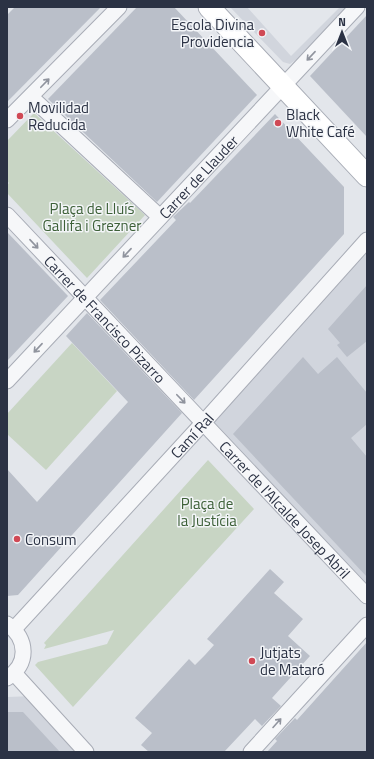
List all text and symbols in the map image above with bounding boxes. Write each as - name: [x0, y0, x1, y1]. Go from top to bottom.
- north arrow: [322, 12, 362, 52]
- place label: Escola Divina Providencia: [171, 13, 254, 53]
- text: N: [338, 14, 346, 30]
- marker: Escola Divina Providencia: [257, 28, 267, 38]
- one-way arrow: [306, 51, 316, 61]
- one-way arrow: [40, 78, 49, 88]
- place label: Movilidad Reducida: [28, 96, 89, 136]
- place label: Black White Café: [286, 103, 355, 143]
- marker: Movilidad Reducida: [15, 111, 25, 121]
- marker: Black White Café: [273, 118, 283, 128]
- street label: Carrer de Llauder: [153, 129, 244, 224]
- park label: Plaça de Lluís Gallifa i Grezner: [43, 197, 141, 237]
- one-way arrow: [29, 238, 38, 249]
- one-way arrow: [122, 248, 132, 258]
- street label: Carrer de Francisco Pizarro: [39, 250, 171, 388]
- one-way arrow: [34, 343, 43, 353]
- one-way arrow: [176, 394, 185, 404]
- street label: Camí Ral: [165, 407, 219, 463]
- street label: Carrer de l'Alcalde Josep Abril: [214, 435, 356, 584]
- park label: Plaça de la Justícia: [177, 492, 237, 532]
- place label: Consum: [25, 528, 76, 551]
- marker: Consum: [12, 534, 22, 544]
- place label: Jutjats de Mataró: [260, 641, 325, 681]
- marker: Jutjats de Mataró: [247, 656, 257, 666]
- one-way arrow: [272, 718, 282, 728]

